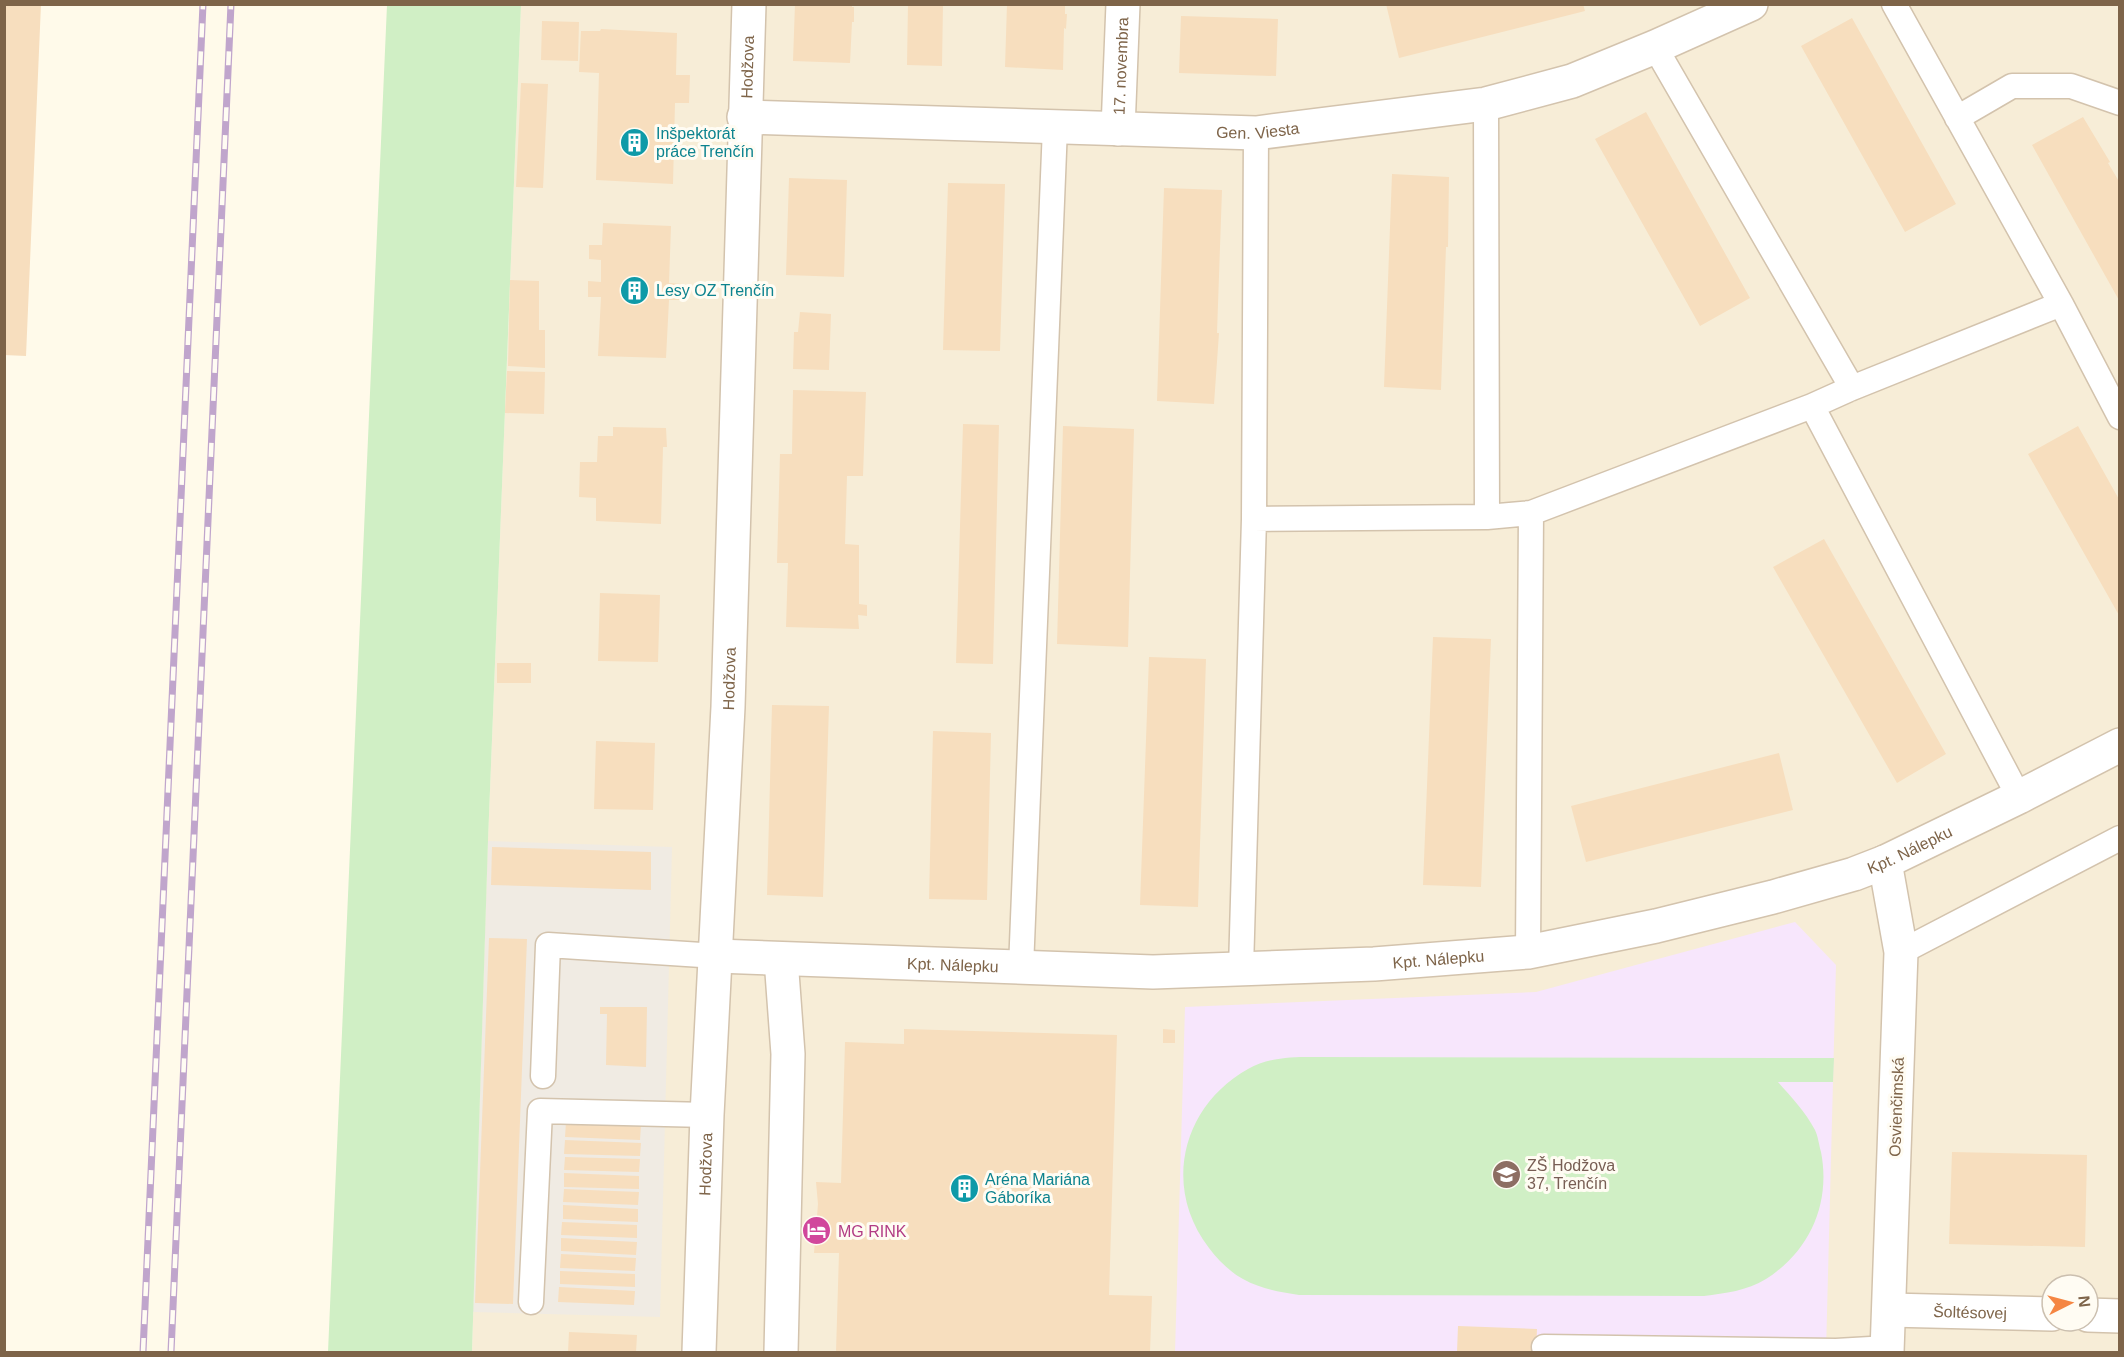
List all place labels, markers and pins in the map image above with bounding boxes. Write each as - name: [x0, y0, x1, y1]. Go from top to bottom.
- place label: Inšpektorát práce Trenčín: [656, 125, 754, 160]
- building icon: Inšpektorát práce Trenčín: [619, 126, 651, 158]
- building icon: Lesy OZ Trenčín: [619, 274, 651, 306]
- place label: Lesy OZ Trenčín: [656, 282, 774, 299]
- place label: ZŠ Hodžova 37, Trenčín: [1527, 1156, 1615, 1192]
- school or university icon: ZŠ Hodžova 37, Trenčín: [1490, 1158, 1522, 1190]
- place label: Aréna Mariána Gáboríka: [985, 1171, 1090, 1206]
- building icon: Aréna Mariána Gáboríka: [948, 1172, 980, 1204]
- hotel icon: MG RINK: [801, 1215, 833, 1247]
- place label: MG RINK: [838, 1223, 907, 1240]

